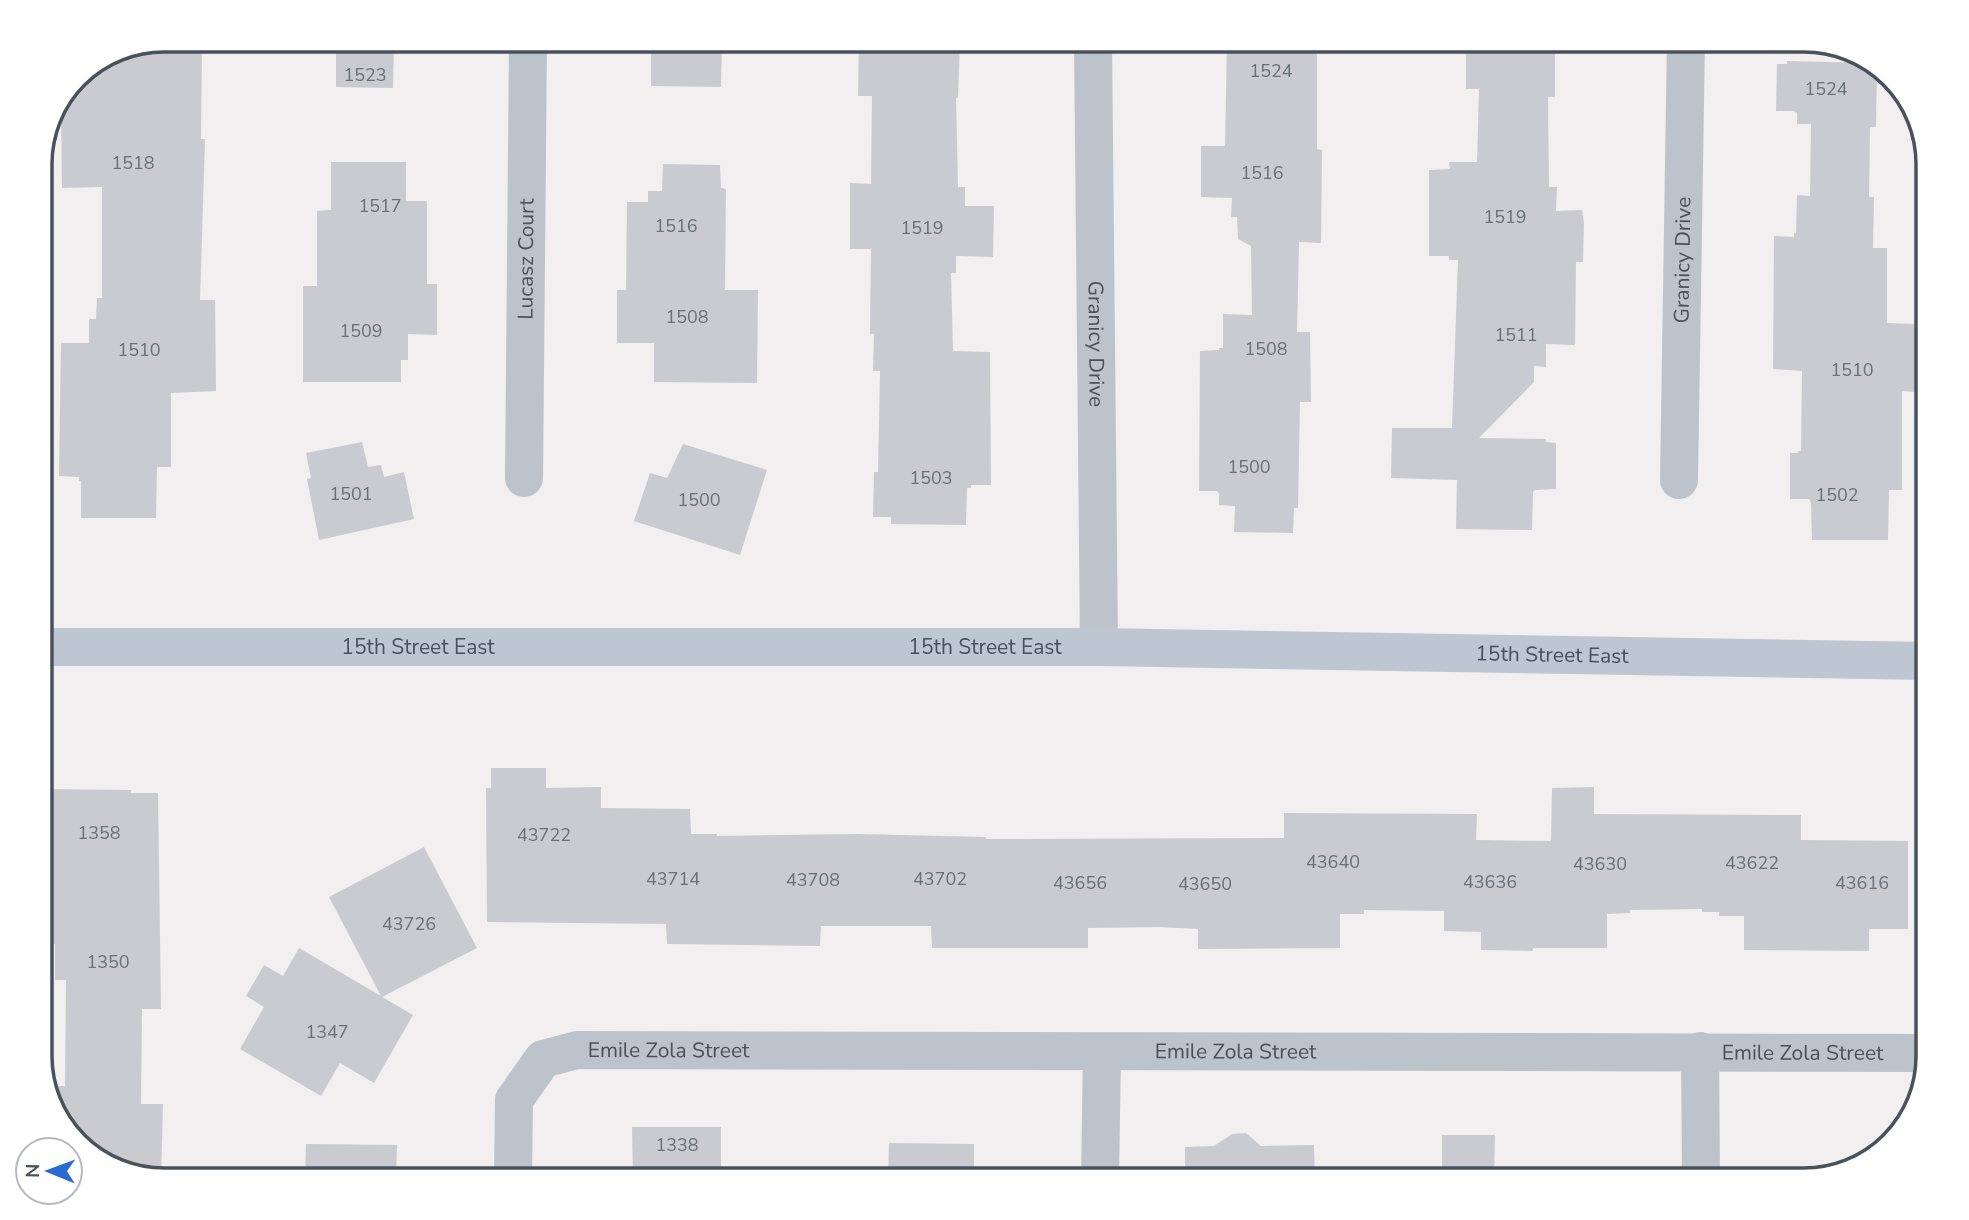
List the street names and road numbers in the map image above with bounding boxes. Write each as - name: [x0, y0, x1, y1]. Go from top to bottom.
- street label: Granicy Drive: [1667, 197, 1698, 323]
- street label: Lucasz Court: [511, 198, 541, 320]
- street label: Granicy Drive: [1081, 281, 1111, 407]
- street label: 15th Street East: [341, 633, 495, 661]
- street label: 15th Street East: [908, 633, 1062, 661]
- street label: 15th Street East: [1475, 639, 1629, 670]
- street label: Emile Zola Street: [588, 1036, 750, 1064]
- street label: Emile Zola Street: [1155, 1037, 1317, 1066]
- street label: Emile Zola Street: [1722, 1039, 1884, 1067]

